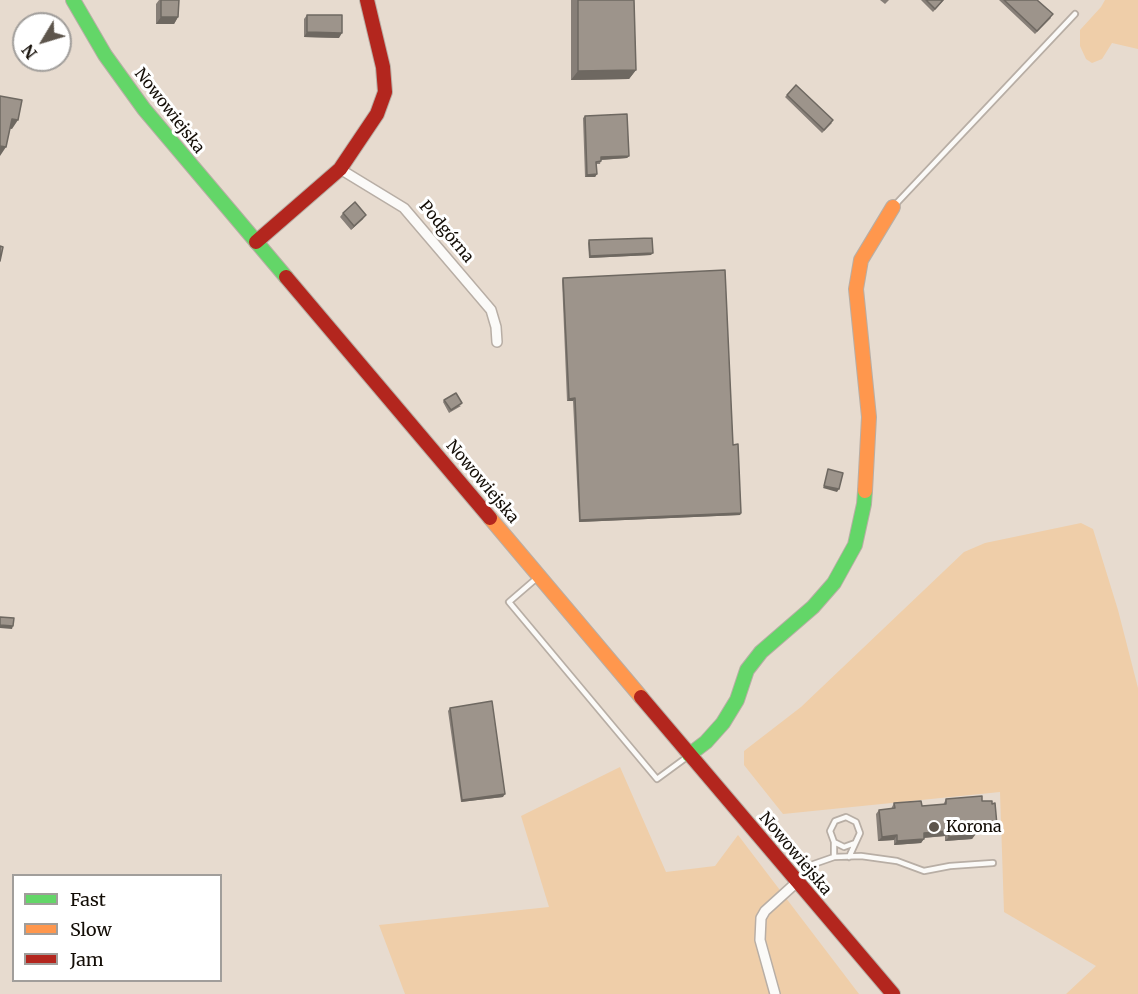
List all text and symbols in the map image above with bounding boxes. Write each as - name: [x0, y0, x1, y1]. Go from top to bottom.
- north arrow: [12, 12, 72, 72]
- text: N: [18, 41, 41, 63]
- street label: Nowowiejska: [130, 65, 208, 157]
- street label: Podgórna: [415, 197, 477, 267]
- street label: Nowowiejska: [442, 437, 522, 527]
- street label: Nowowiejska: [755, 809, 835, 899]
- place label: Korona: [946, 817, 1002, 837]
- marker: Korona: [927, 820, 941, 834]
- legend: [12, 874, 222, 982]
- text: Fast: [70, 888, 106, 911]
- text: Slow: [70, 918, 112, 941]
- text: Jam: [70, 948, 104, 971]

